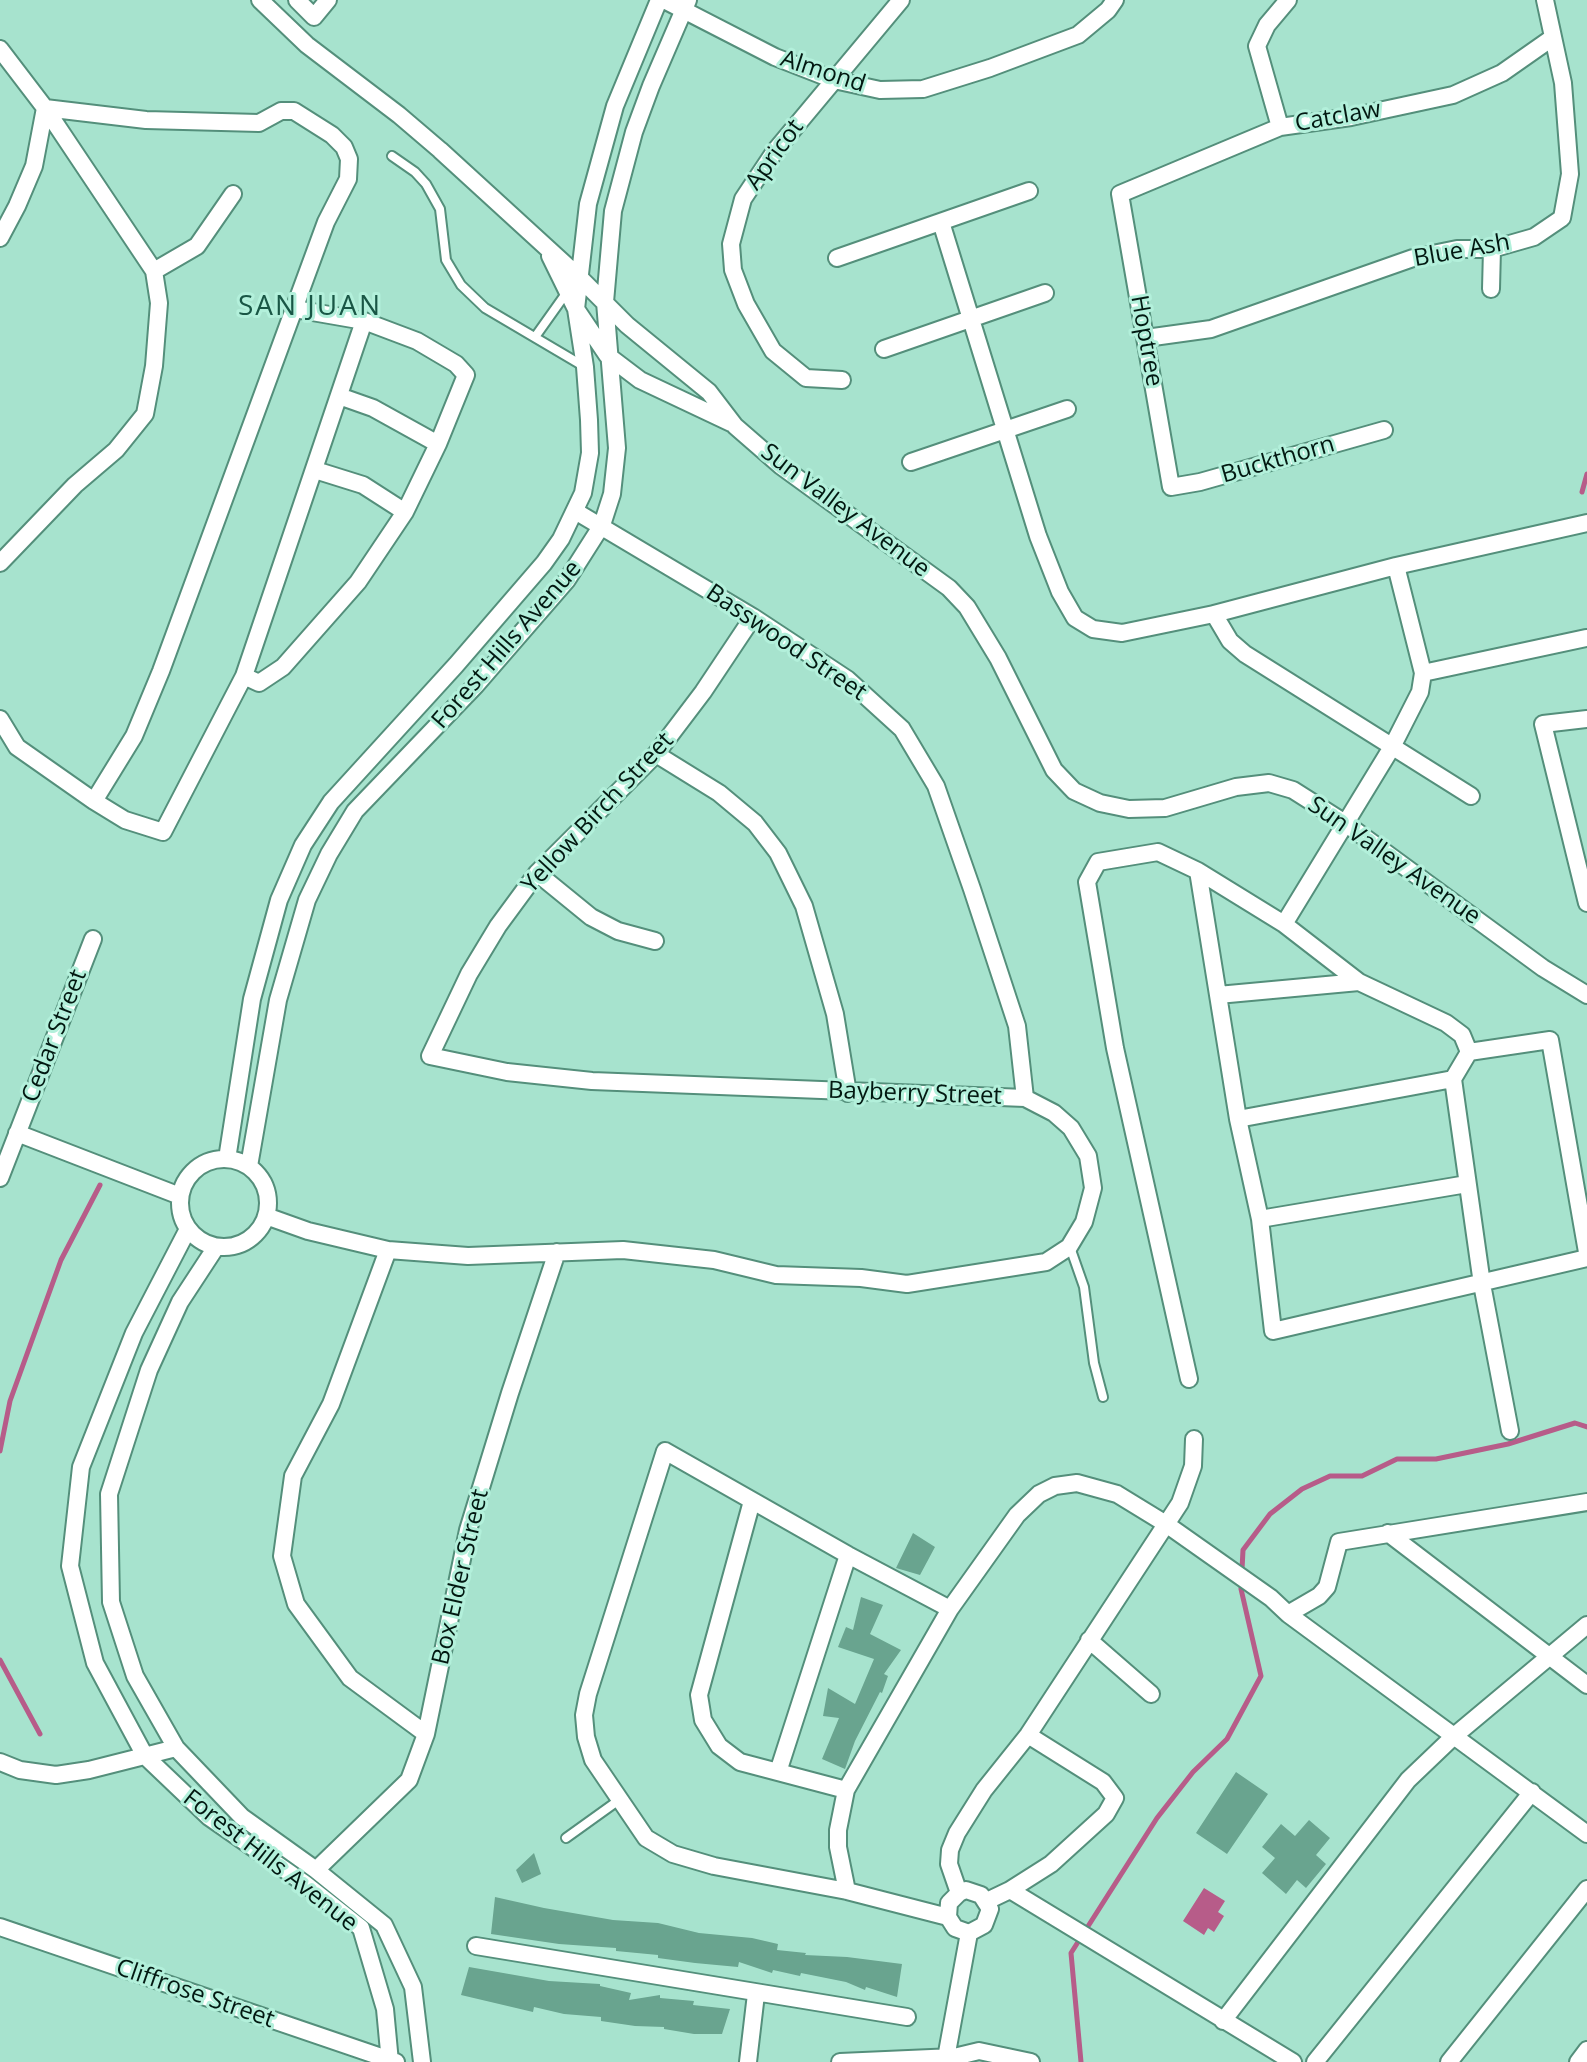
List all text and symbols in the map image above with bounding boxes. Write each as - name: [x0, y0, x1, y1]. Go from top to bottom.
- street label: Almond: [777, 45, 869, 99]
- street label: Catclaw: [1293, 95, 1383, 139]
- street label: Apricot: [740, 114, 810, 196]
- street label: Blue Ash: [1412, 228, 1512, 274]
- district label: SAN JUAN: [238, 290, 382, 324]
- street label: Hoptree: [1124, 293, 1168, 389]
- street label: Buckthorn: [1218, 430, 1338, 490]
- street label: Sun Valley Avenue: [755, 438, 935, 584]
- street label: Forest Hills Avenue: [426, 555, 588, 735]
- street label: Basswood Street: [700, 579, 872, 707]
- street label: Yellow Birch Street: [516, 727, 680, 899]
- street label: Sun Valley Avenue: [1302, 791, 1486, 931]
- street label: Cedar Street: [17, 966, 93, 1106]
- street label: Bayberry Street: [828, 1077, 1002, 1111]
- street label: Box Elder Street: [427, 1486, 495, 1668]
- street label: Forest Hills Avenue: [177, 1784, 363, 1938]
- street label: Cliffrose Street: [112, 1953, 278, 2035]

